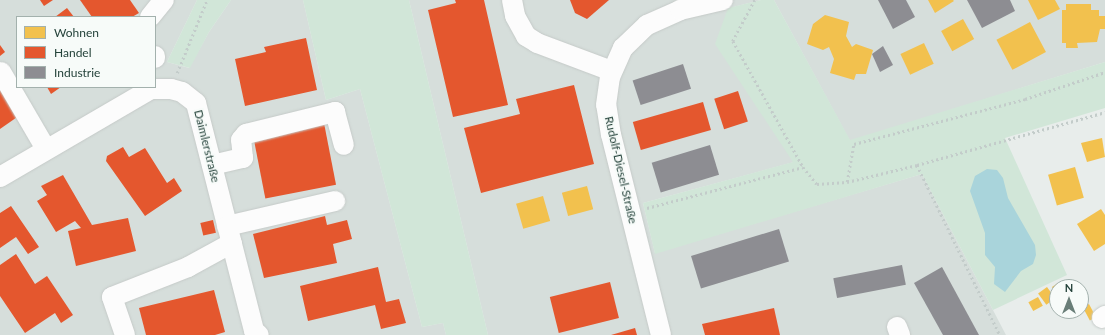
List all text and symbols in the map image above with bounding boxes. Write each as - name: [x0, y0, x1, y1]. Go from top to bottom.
- legend: [16, 16, 156, 88]
- text: Wohnen: [54, 25, 99, 40]
- text: Handel: [54, 45, 92, 60]
- text: Industrie: [54, 65, 100, 80]
- street label: Daimlerstraße: [191, 108, 223, 184]
- street label: Rudolf-Diesel-Straße: [602, 115, 640, 225]
- north arrow: [1049, 279, 1089, 319]
- text: N: [1065, 281, 1073, 294]

